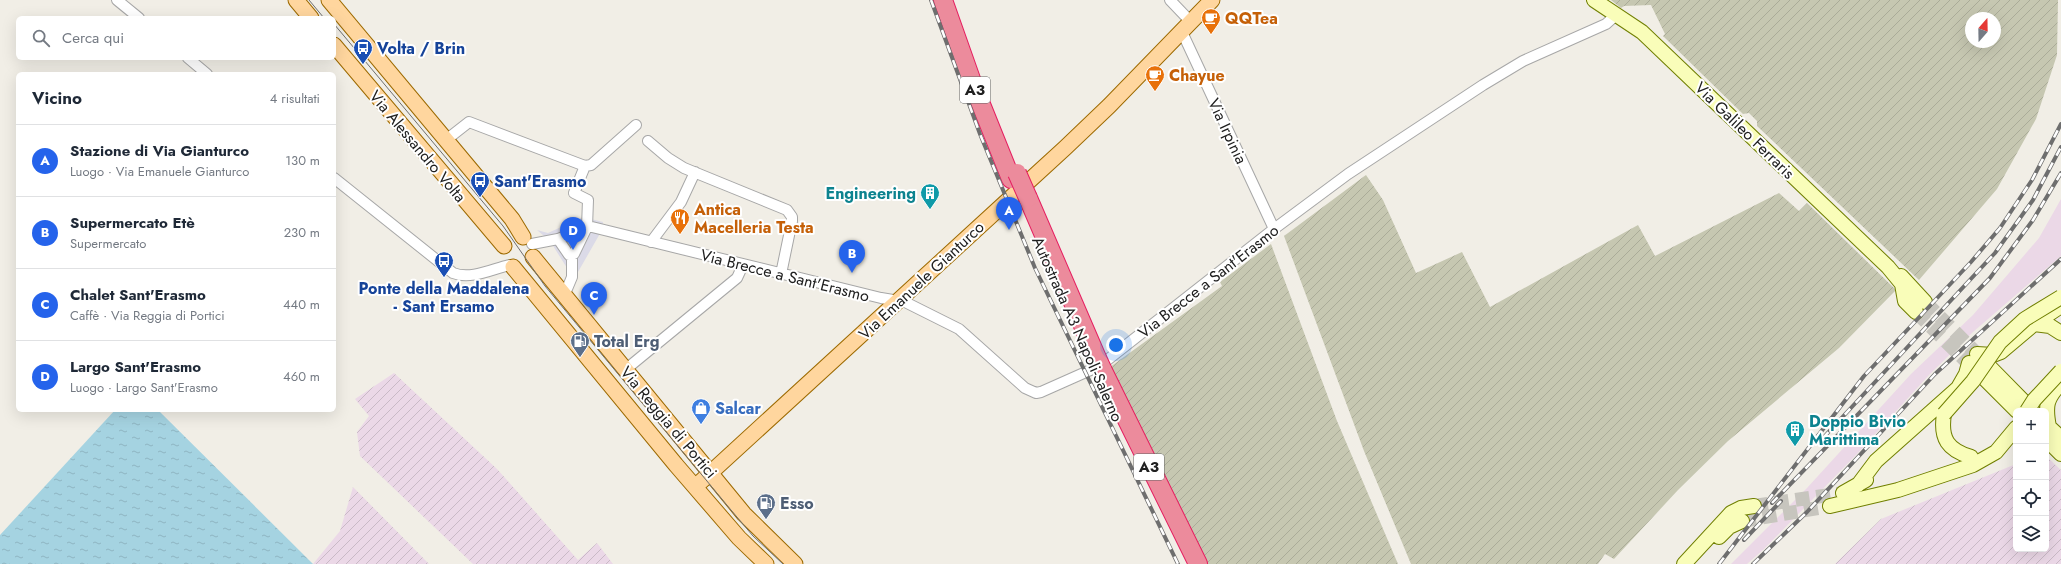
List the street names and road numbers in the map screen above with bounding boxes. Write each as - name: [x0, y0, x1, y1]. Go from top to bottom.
- road number: A3: [960, 77, 990, 103]
- street label: Via Galileo Ferraris: [1689, 77, 1800, 184]
- street label: Via Alessandro Volta: [364, 85, 471, 207]
- street label: Via Irpinia: [1202, 95, 1253, 168]
- street label: Via Emanuele Gianturco: [853, 216, 990, 345]
- street label: Via Brecce a Sant'Erasmo: [1133, 219, 1284, 344]
- street label: Autostrada A3 Napoli-Salerno: [1026, 233, 1129, 426]
- street label: Via Brecce a Sant'Erasmo: [699, 245, 871, 305]
- street label: Via Reggia di Portici: [615, 361, 722, 483]
- road number: A3: [1134, 454, 1164, 480]

